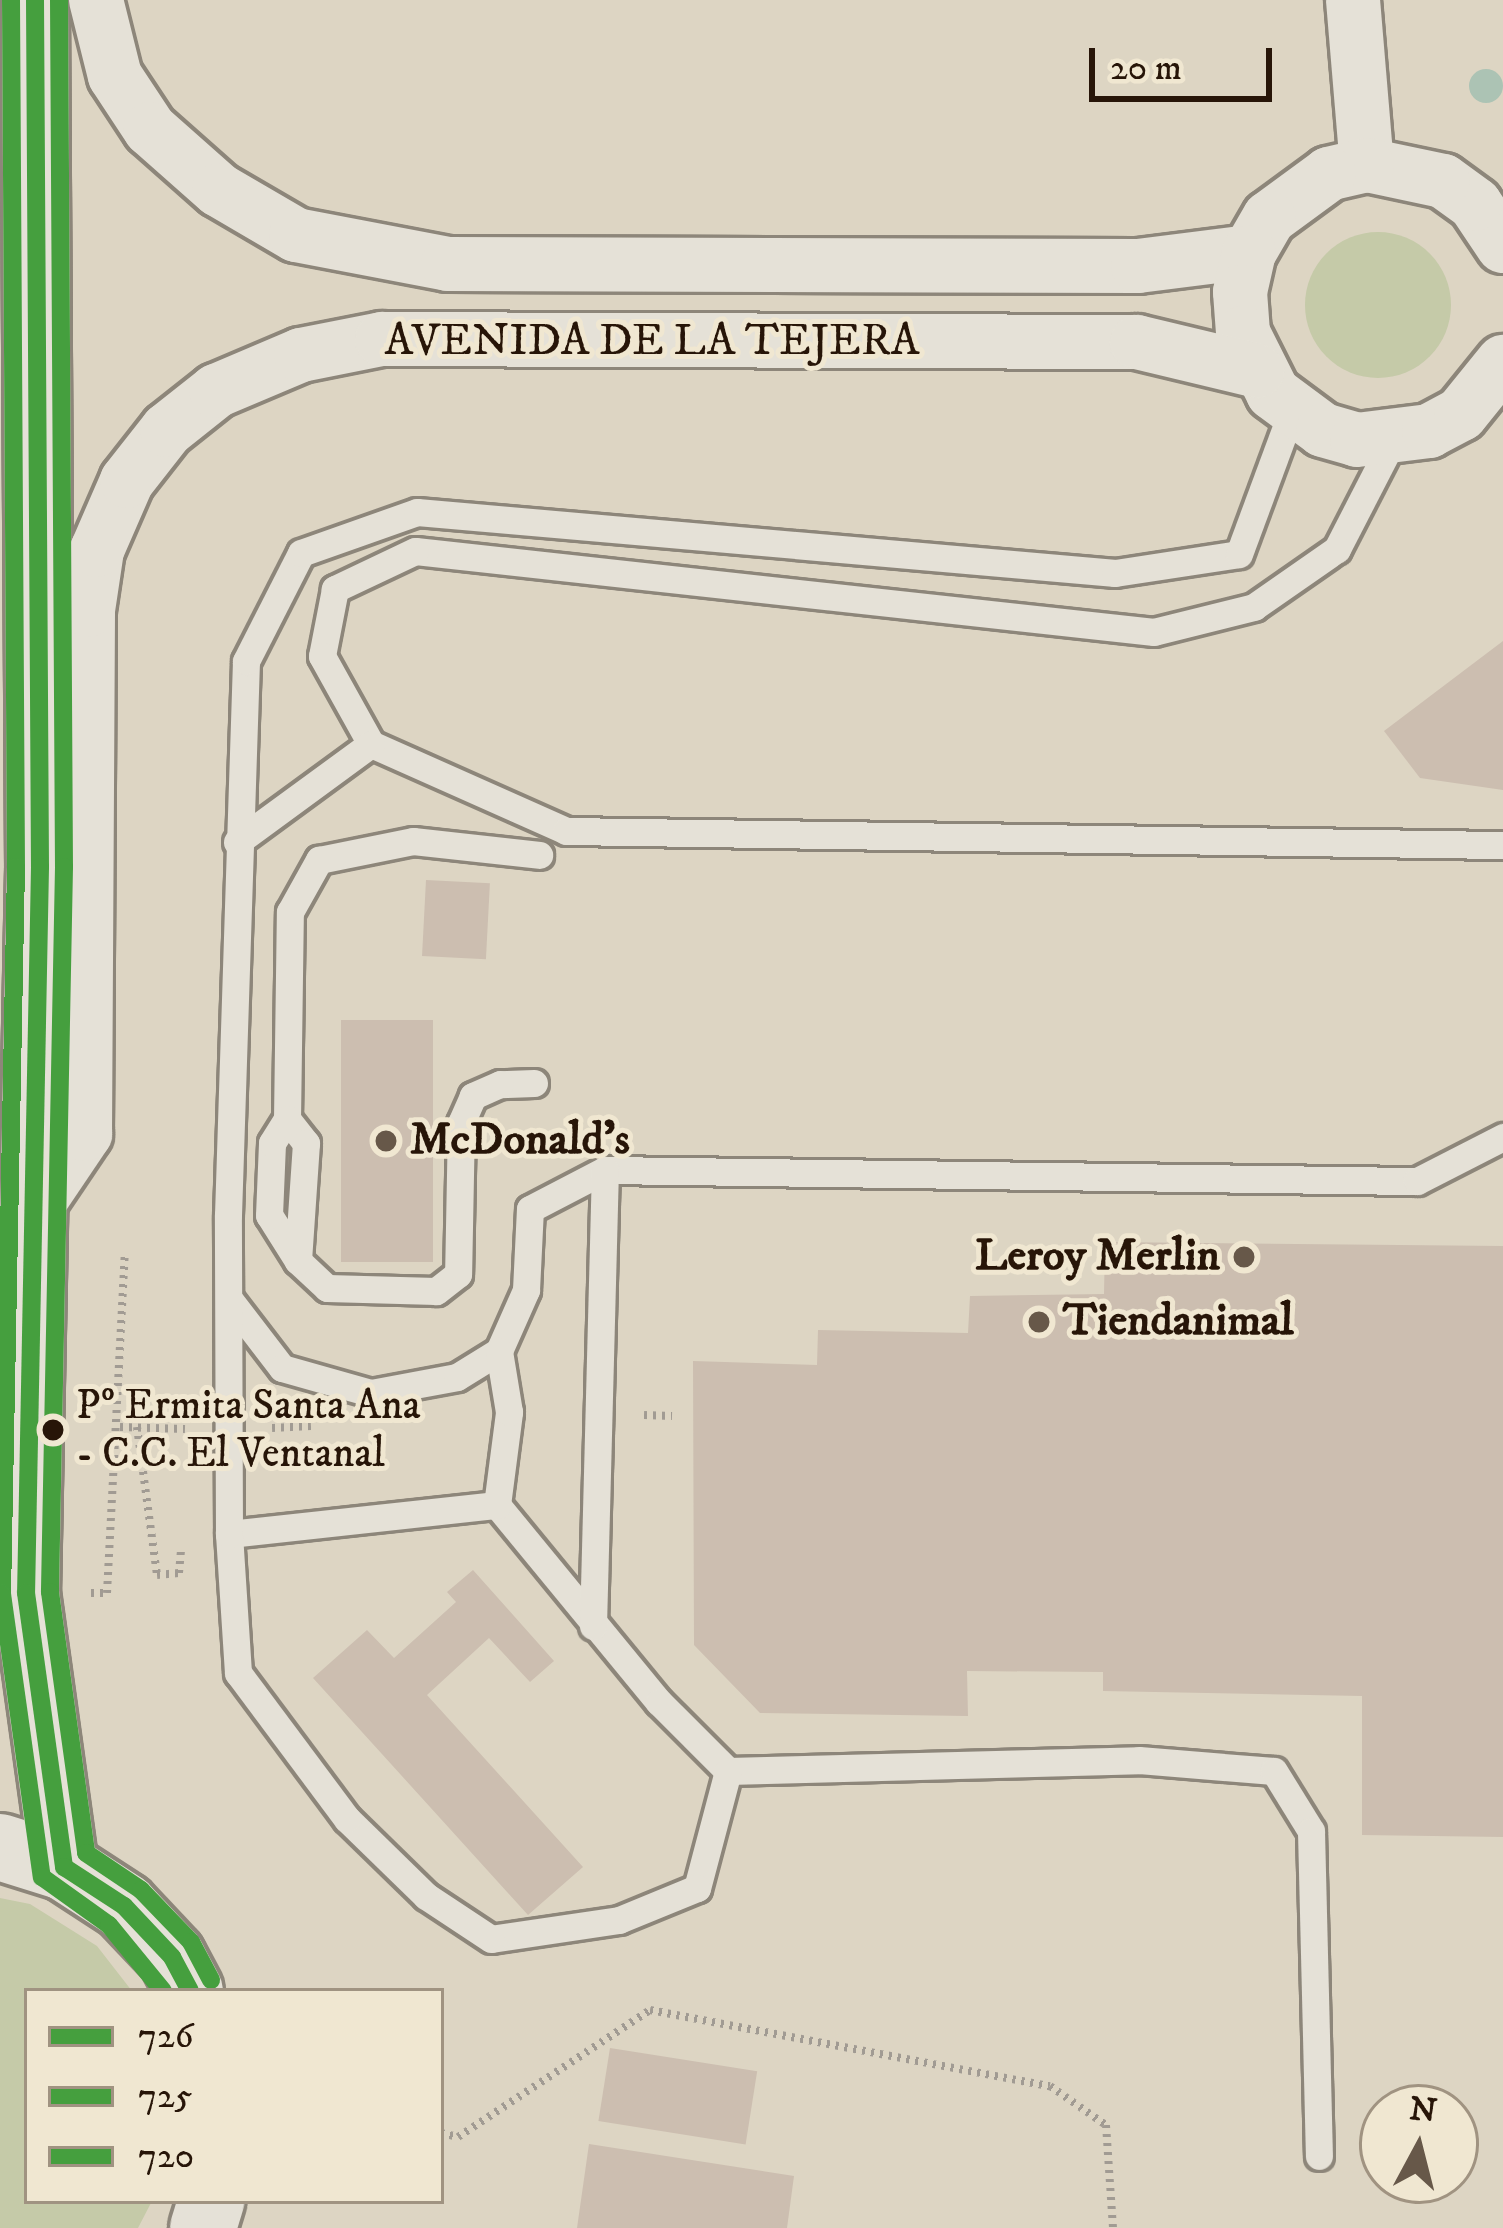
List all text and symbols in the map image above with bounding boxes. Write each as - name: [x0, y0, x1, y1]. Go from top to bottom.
- scale bar: [1095, 24, 1278, 98]
- text: 20 m: [1110, 46, 1182, 91]
- street label: AVENIDA DE LA TEJERA: [385, 315, 919, 369]
- place label: McDonald's: [410, 1114, 630, 1168]
- marker: McDonald's: [373, 1128, 399, 1154]
- place label: Leroy Merlin: [975, 1230, 1220, 1284]
- marker: Leroy Merlin: [1231, 1244, 1257, 1270]
- place label: Tiendanimal: [1063, 1295, 1294, 1349]
- marker: Tiendanimal: [1026, 1309, 1052, 1335]
- place label: Pº Ermita Santa Ana - C.C. El Ventanal: [76, 1381, 421, 1480]
- marker: Pº Ermita Santa Ana - C.C. El Ventanal: [42, 1419, 64, 1441]
- legend: [24, 1988, 444, 2204]
- text: 726: [138, 2014, 193, 2059]
- text: 725: [138, 2074, 192, 2119]
- north arrow: [1359, 2084, 1479, 2204]
- text: N: [1407, 2089, 1439, 2133]
- text: 720: [138, 2134, 194, 2179]

